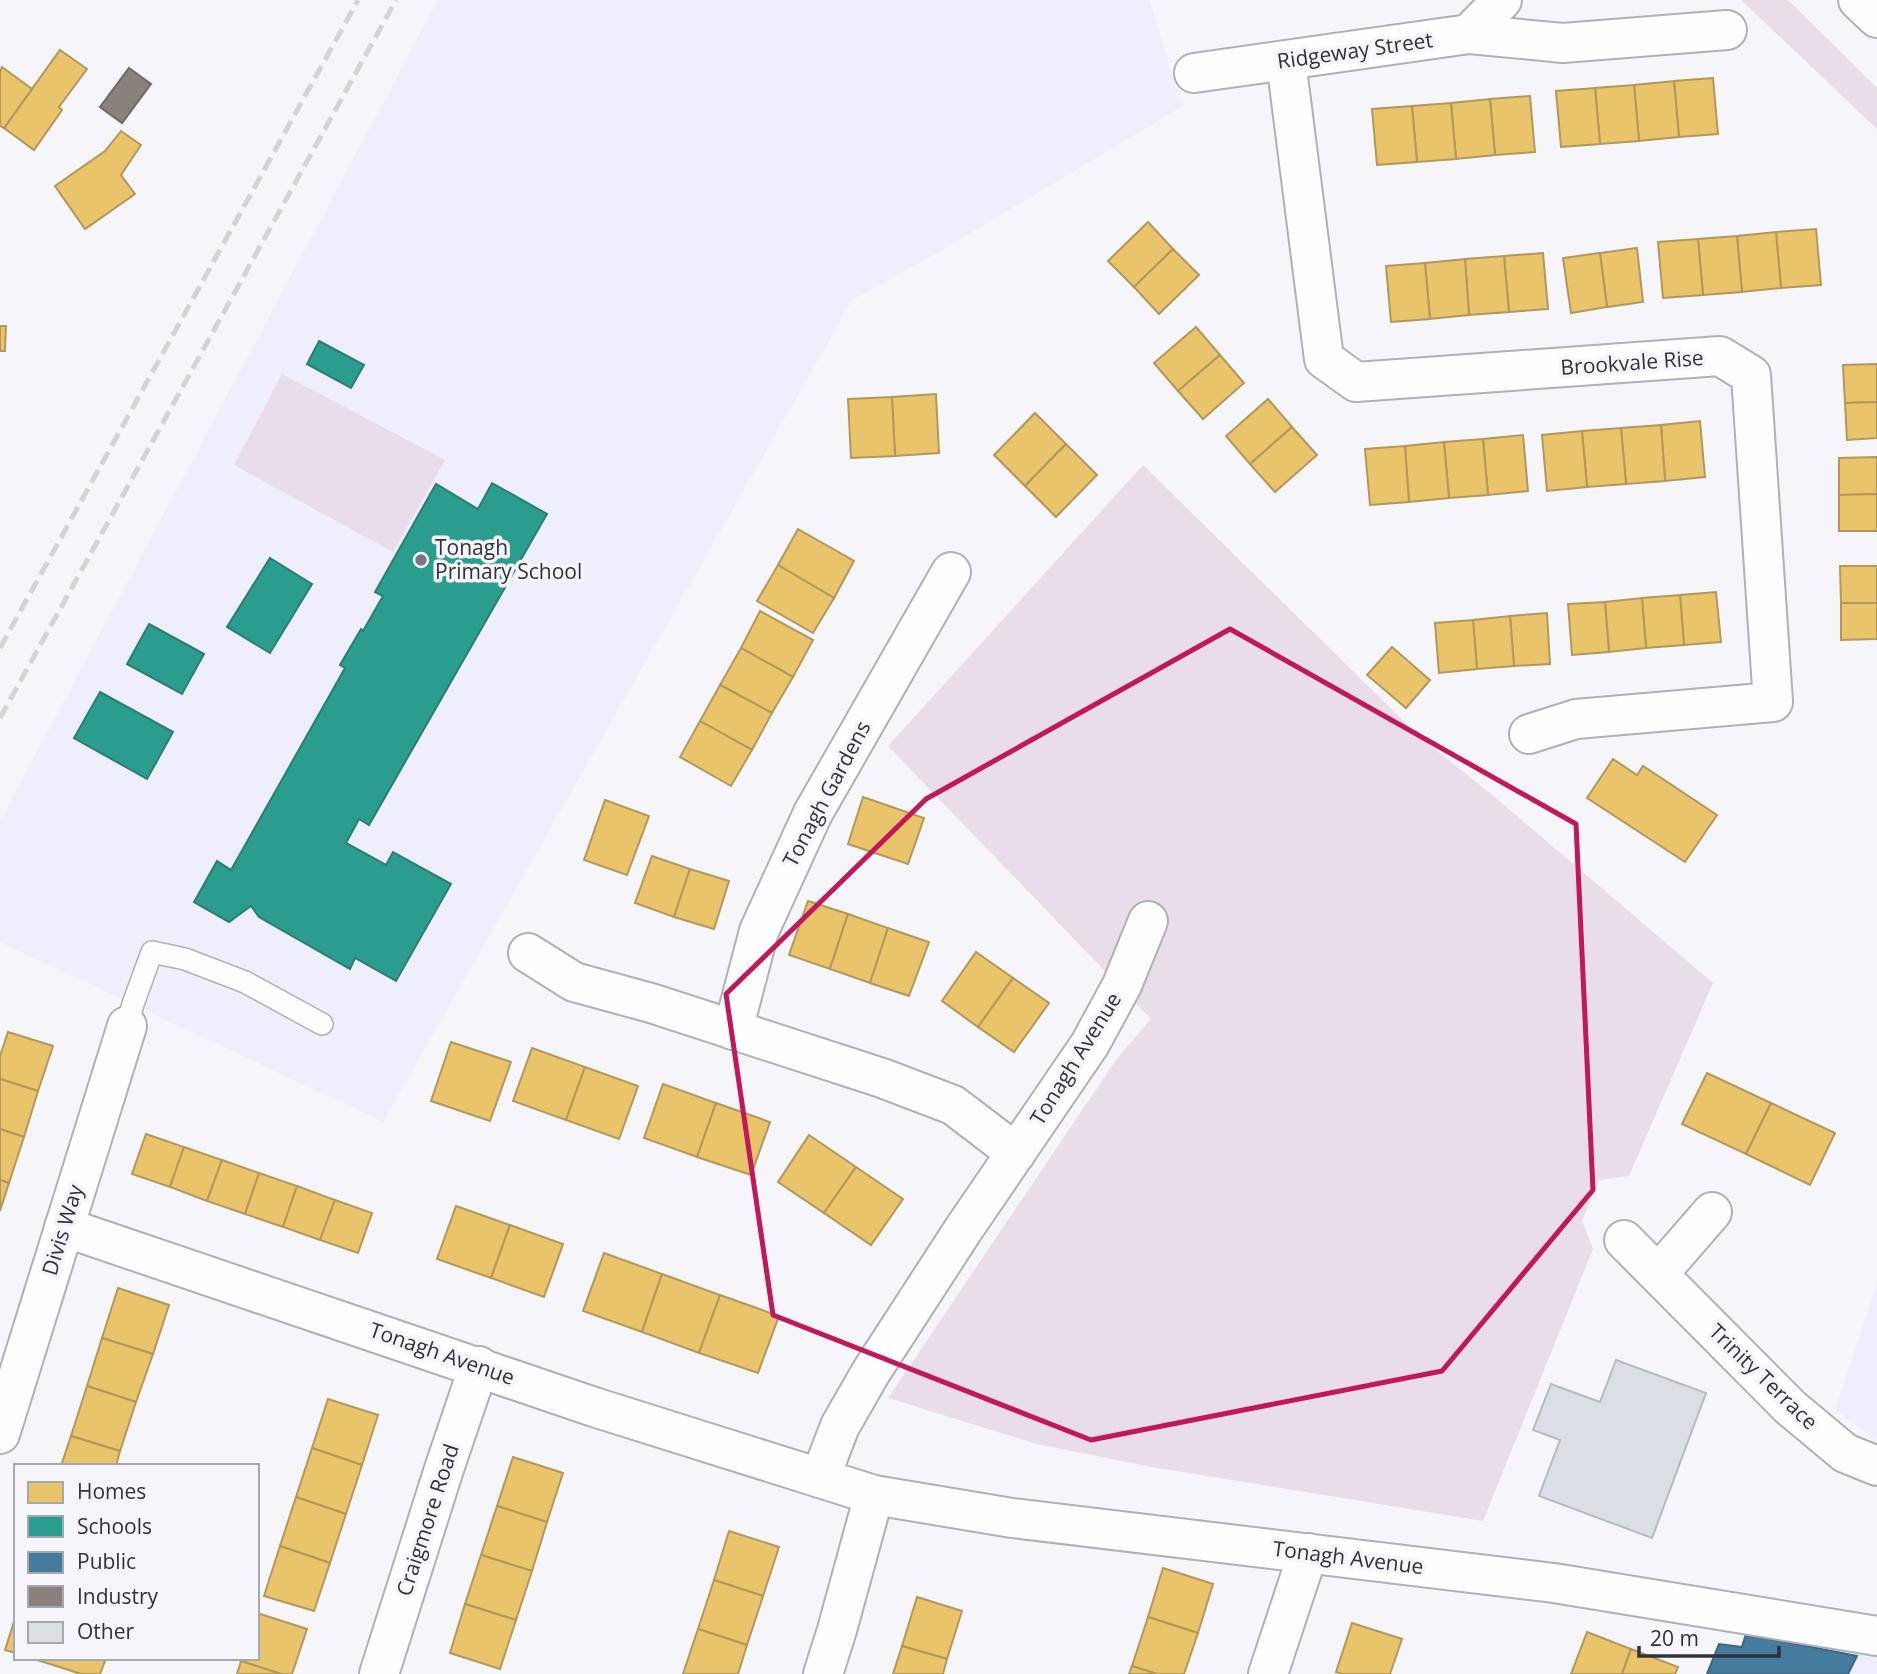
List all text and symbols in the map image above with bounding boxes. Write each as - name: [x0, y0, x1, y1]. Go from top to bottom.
- street label: Ridgeway Street: [1275, 25, 1434, 75]
- street label: Brookvale Rise: [1560, 343, 1704, 381]
- place label: Tonagh Primary School: [435, 533, 582, 585]
- marker: Tonagh Primary School: [413, 552, 429, 568]
- street label: Tonagh Gardens: [776, 716, 876, 871]
- street label: Tonagh Avenue: [1023, 987, 1127, 1130]
- street label: Divis Way: [35, 1181, 89, 1278]
- street label: Tonagh Avenue: [366, 1315, 519, 1391]
- street label: Trinity Terrace: [1703, 1317, 1824, 1435]
- street label: Craigmore Road: [389, 1440, 465, 1599]
- legend: [14, 1464, 259, 1660]
- text: Homes: [77, 1477, 146, 1505]
- text: Schools: [77, 1512, 152, 1540]
- street label: Tonagh Avenue: [1271, 1534, 1425, 1580]
- text: Public: [77, 1547, 136, 1575]
- text: Industry: [77, 1582, 159, 1610]
- scale bar: [1639, 1614, 1779, 1658]
- text: Other: [77, 1617, 134, 1645]
- text: 20 m: [1650, 1624, 1699, 1652]

